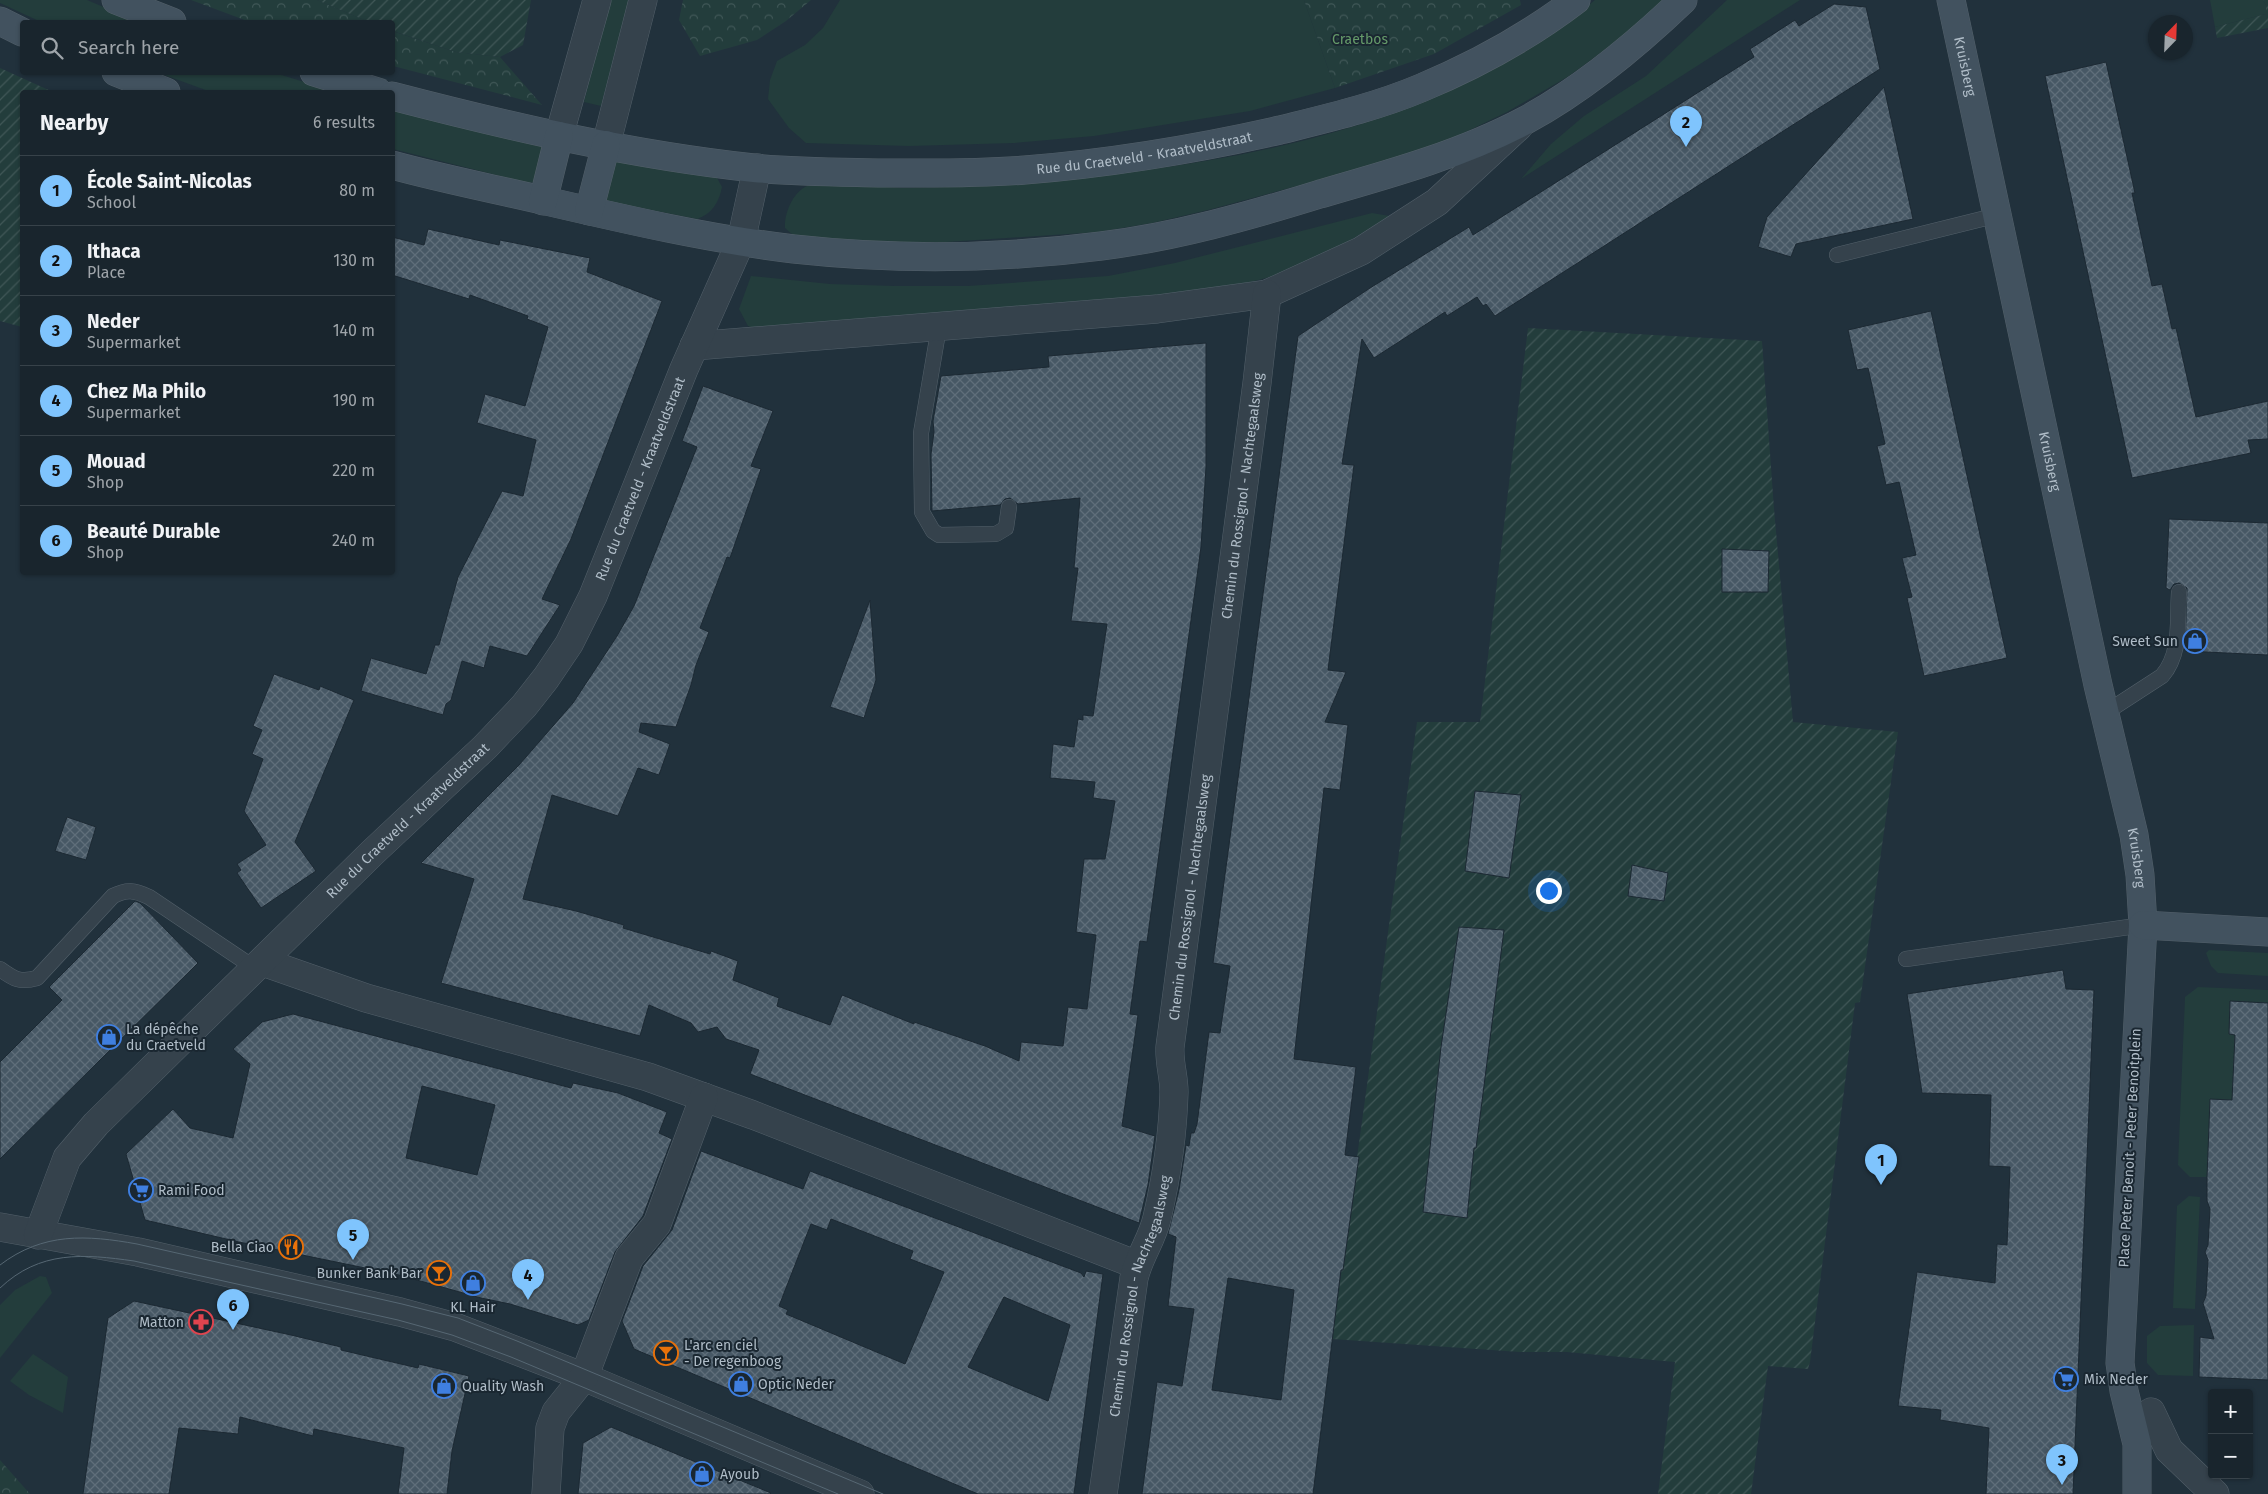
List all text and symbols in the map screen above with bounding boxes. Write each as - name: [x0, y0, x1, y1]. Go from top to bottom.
- north arrow: [2148, 15, 2193, 60]
- search box: [20, 20, 395, 75]
- park label: Craetbos: [1332, 31, 1388, 48]
- icon: search: [38, 34, 66, 62]
- street label: Kruisberg: [1951, 35, 1980, 99]
- text: Search here: [78, 36, 179, 59]
- pin: 2: [1670, 106, 1702, 147]
- text: Nearby: [40, 110, 108, 136]
- text: 6 results: [313, 113, 375, 132]
- street label: Rue du Craetveld - Kraatveldstraat: [1036, 128, 1254, 178]
- text: École Saint-Nicolas: [87, 170, 252, 193]
- text: 1: [52, 181, 60, 200]
- text: 80 m: [339, 181, 375, 200]
- text: School: [87, 193, 136, 212]
- text: Ithaca: [87, 240, 141, 263]
- text: 2: [52, 251, 60, 270]
- text: 130 m: [333, 251, 375, 270]
- text: Place: [87, 263, 126, 282]
- text: Neder: [87, 310, 140, 333]
- text: 3: [52, 321, 60, 340]
- text: 140 m: [333, 321, 375, 340]
- text: Supermarket: [87, 333, 181, 352]
- street label: Chemin du Rossignol - Nachtegaalsweg: [1218, 371, 1267, 620]
- street label: Rue du Craetveld - Kraatveldstraat: [592, 373, 689, 583]
- text: Chez Ma Philo: [87, 380, 206, 403]
- text: 4: [51, 391, 61, 410]
- text: 190 m: [333, 391, 375, 410]
- text: Supermarket: [87, 403, 181, 422]
- street label: Kruisberg: [2035, 430, 2065, 494]
- text: Mouad: [87, 450, 146, 473]
- text: 5: [52, 461, 60, 480]
- text: 220 m: [332, 461, 375, 480]
- text: Shop: [87, 473, 124, 492]
- text: Beauté Durable: [87, 520, 220, 543]
- text: 6: [51, 531, 61, 550]
- text: 240 m: [332, 531, 375, 550]
- text: Shop: [87, 543, 124, 562]
- shop icon: Sweet Sun: [2182, 628, 2208, 654]
- place label: Sweet Sun: [2112, 633, 2178, 650]
- street label: Rue du Craetveld - Kraatveldstraat: [323, 739, 493, 902]
- street label: Chemin du Rossignol - Nachtegaalsweg: [1165, 773, 1214, 1022]
- street label: Kruisberg: [2124, 826, 2149, 889]
- your location: [1536, 878, 1562, 904]
- place label: La dépêche du Craetveld: [126, 1021, 206, 1054]
- shop icon: La dépêche du Craetveld: [96, 1024, 122, 1050]
- street label: Place Peter Benoit - Peter Benoitplein: [2115, 1028, 2145, 1268]
- pin: 1: [1865, 1144, 1897, 1185]
- street label: Chemin du Rossignol - Nachtegaalsweg: [1106, 1173, 1174, 1418]
- supermarket icon: Rami Food: [128, 1177, 154, 1203]
- place label: Rami Food: [158, 1182, 225, 1199]
- pin: 5: [337, 1219, 369, 1260]
- restaurant icon: Bella Ciao: [278, 1234, 304, 1260]
- place label: Bella Ciao: [211, 1239, 274, 1256]
- pin: 4: [512, 1259, 544, 1300]
- bar icon: Bunker Bank Bar: [426, 1260, 452, 1286]
- place label: Bunker Bank Bar: [317, 1265, 423, 1282]
- shop icon: KL Hair: [460, 1270, 486, 1296]
- pin: 6: [217, 1289, 249, 1330]
- place label: KL Hair: [450, 1299, 496, 1316]
- pharmacy icon: Matton: [188, 1309, 214, 1335]
- place label: Matton: [139, 1314, 184, 1331]
- place label: L'arc en ciel - De regenboog: [684, 1337, 782, 1370]
- bar icon: L'arc en ciel - De regenboog: [653, 1340, 679, 1366]
- supermarket icon: Mix Neder: [2053, 1366, 2079, 1392]
- shop icon: Optic Neder: [728, 1371, 754, 1397]
- place label: Mix Neder: [2084, 1371, 2149, 1388]
- shop icon: Quality Wash: [431, 1373, 457, 1399]
- place label: Optic Neder: [758, 1376, 835, 1393]
- place label: Quality Wash: [462, 1378, 544, 1395]
- map controls: [2208, 1389, 2253, 1479]
- button: +: [2208, 1389, 2253, 1434]
- button: −: [2208, 1434, 2253, 1479]
- pin: 3: [2046, 1444, 2078, 1485]
- shop icon: Ayoub: [689, 1461, 715, 1487]
- place label: Ayoub: [720, 1466, 760, 1483]

